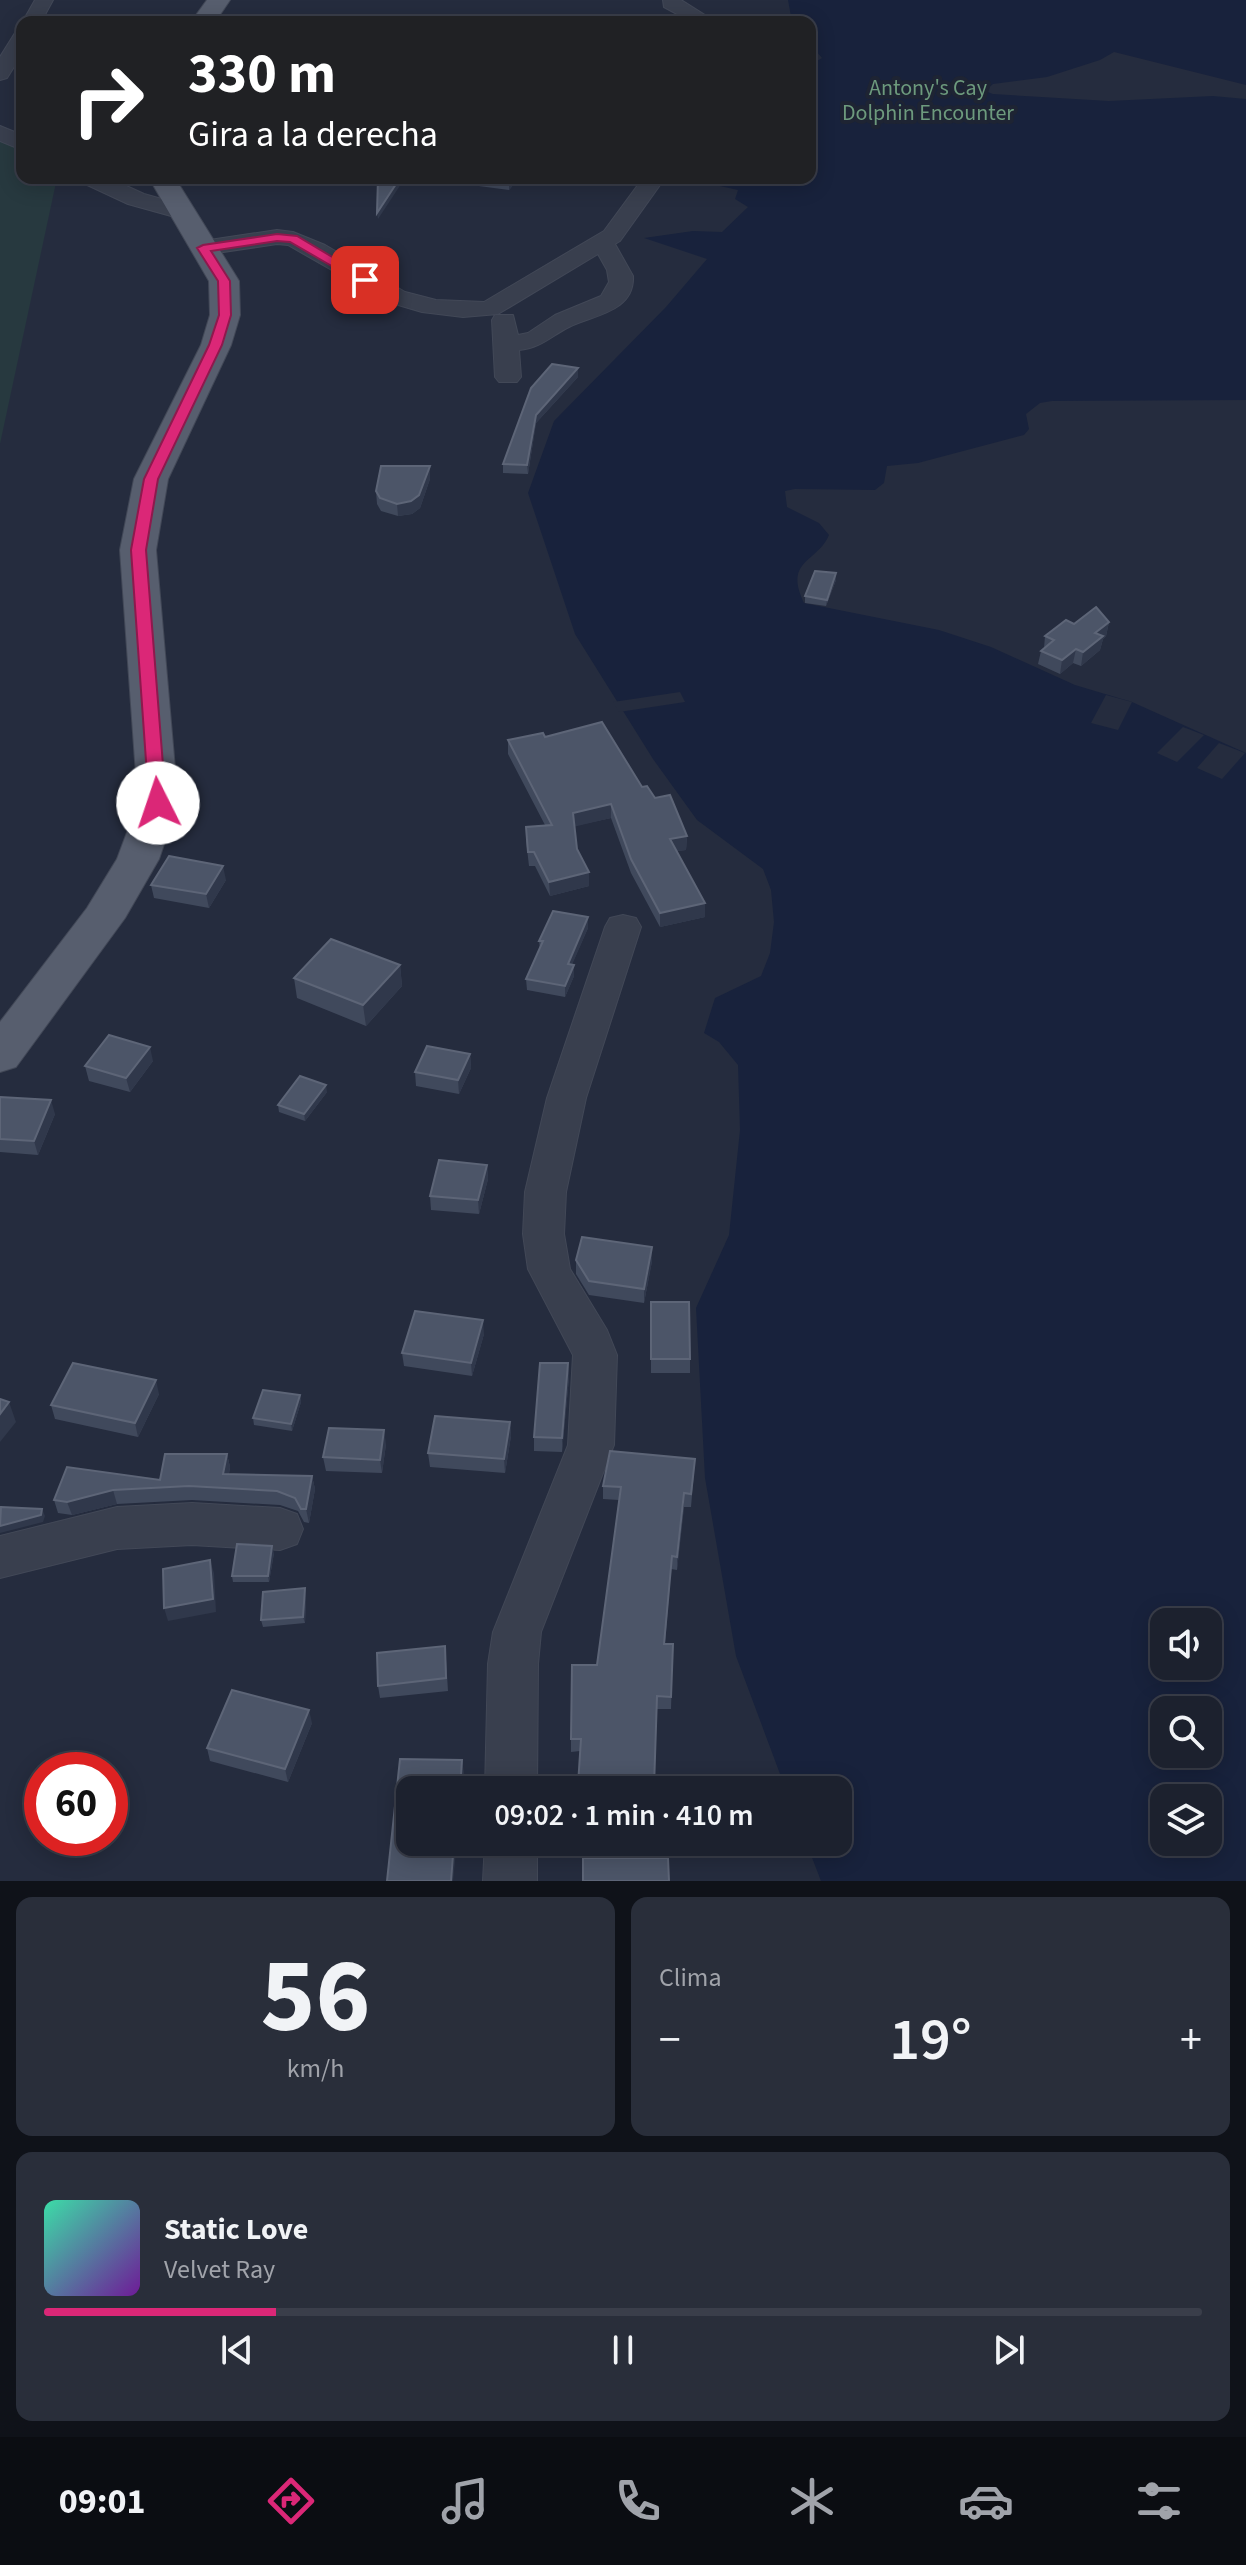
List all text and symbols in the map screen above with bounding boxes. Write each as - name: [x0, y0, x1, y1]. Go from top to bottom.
- text: 330 m: [188, 35, 336, 114]
- icon: right: [56, 48, 160, 152]
- park label: Antony's Cay Dolphin Encounter: [842, 72, 1014, 129]
- text: Gira a la derecha: [188, 109, 438, 160]
- pin: [331, 246, 399, 314]
- icon: arrive: [343, 258, 387, 302]
- position arrow: [116, 761, 200, 845]
- map controls: [1150, 1608, 1222, 1856]
- button: sound: [1150, 1608, 1222, 1680]
- button: search: [1150, 1696, 1222, 1768]
- speed limit sign: 60: [24, 1752, 128, 1856]
- button: layers: [1150, 1784, 1222, 1856]
- text: 09:02 · 1 min · 410 m: [494, 1794, 754, 1837]
- text: 56: [261, 1924, 370, 2072]
- text: Clima: [659, 1959, 722, 1996]
- text: 19°: [889, 1998, 972, 2083]
- text: −: [659, 2009, 681, 2072]
- text: +: [1180, 2009, 1202, 2072]
- text: km/h: [287, 2050, 344, 2087]
- text: Static Love: [164, 2208, 308, 2251]
- text: Velvet Ray: [164, 2251, 275, 2288]
- icon: previous: [215, 2328, 259, 2372]
- icon: pause: [601, 2328, 645, 2372]
- icon: next: [987, 2328, 1031, 2372]
- icon: directions: [263, 2473, 319, 2529]
- icon: music: [437, 2473, 493, 2529]
- icon: phone: [610, 2473, 666, 2529]
- icon: climate: [784, 2473, 840, 2529]
- icon: car: [958, 2473, 1014, 2529]
- icon: filters: [1131, 2473, 1187, 2529]
- text: 09:01: [59, 2476, 146, 2527]

